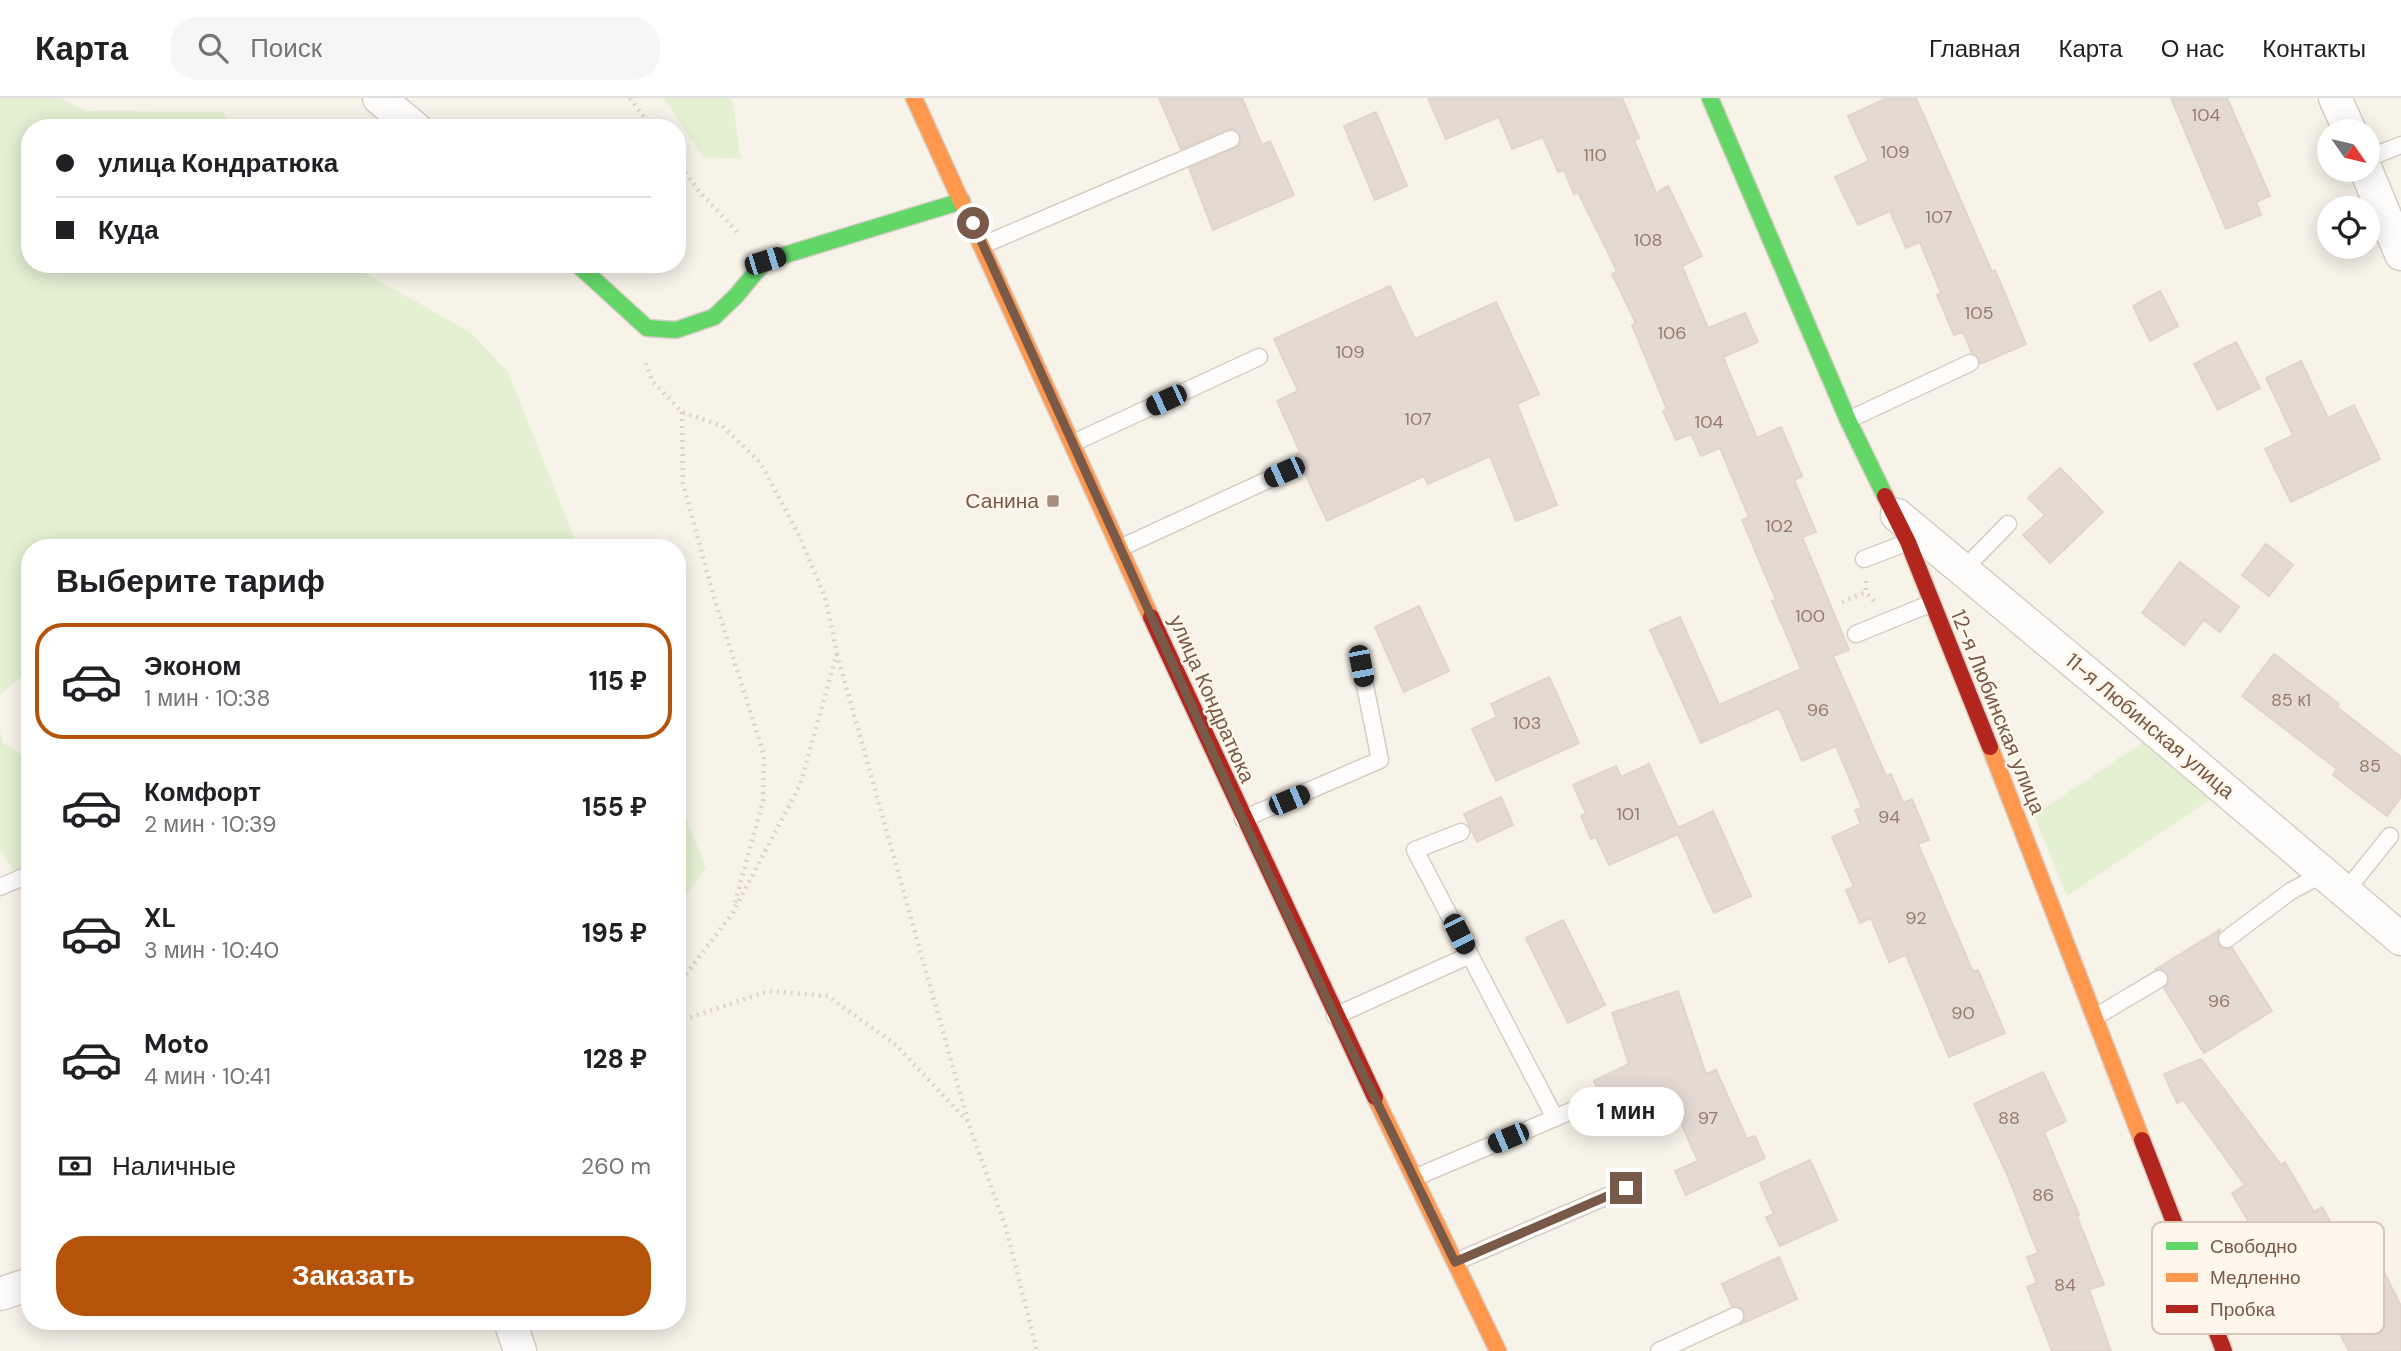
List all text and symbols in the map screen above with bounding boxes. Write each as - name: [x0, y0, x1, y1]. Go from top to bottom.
- search box: [170, 17, 660, 80]
- text: Карта: [35, 27, 128, 70]
- icon: search: [194, 29, 232, 67]
- text: Поиск: [250, 31, 322, 65]
- text: Главная: [1929, 33, 2020, 64]
- text: Карта: [2058, 33, 2123, 64]
- text: О нас: [2161, 33, 2224, 64]
- text: Контакты: [2262, 33, 2366, 64]
- house number: 104: [2192, 103, 2220, 127]
- north arrow: [2317, 119, 2380, 182]
- map controls: [2317, 119, 2380, 259]
- house number: 109: [1880, 140, 1910, 164]
- house number: 110: [1583, 143, 1607, 167]
- text: улица Кондратюка: [98, 146, 338, 180]
- button: locate: [2317, 196, 2380, 259]
- house number: 107: [1925, 205, 1953, 229]
- route start: [957, 207, 989, 239]
- text: Куда: [98, 213, 159, 247]
- house number: 108: [1634, 228, 1662, 252]
- car: [742, 245, 789, 277]
- house number: 105: [1965, 301, 1993, 325]
- house number: 106: [1657, 321, 1687, 345]
- house number: 109: [1335, 340, 1365, 364]
- car: [1143, 382, 1190, 418]
- house number: 107: [1404, 407, 1432, 431]
- house number: 104: [1695, 410, 1723, 434]
- car: [1261, 454, 1308, 490]
- place label: Санина: [965, 487, 1039, 515]
- marker: Санина: [1045, 493, 1061, 509]
- house number: 102: [1765, 514, 1793, 538]
- text: Выберите тариф: [56, 560, 325, 602]
- house number: 100: [1795, 604, 1825, 628]
- street label: 12-я Любинская улица: [1944, 606, 2052, 819]
- street label: улица Кондратюка: [1162, 611, 1262, 788]
- car: [1347, 643, 1376, 689]
- street label: 11-я Любинская улица: [2059, 647, 2241, 805]
- text: Эконом: [144, 649, 242, 683]
- icon: car: [60, 650, 123, 713]
- text: 115 ₽: [589, 664, 647, 698]
- text: 1 мин · 10:38: [144, 683, 271, 713]
- house number: 85 к1: [2271, 688, 2311, 712]
- house number: 96: [1807, 698, 1829, 722]
- house number: 103: [1513, 711, 1541, 735]
- house number: 85: [2359, 754, 2381, 778]
- text: Комфорт: [144, 775, 261, 809]
- icon: car: [60, 776, 123, 839]
- car: [1266, 782, 1313, 818]
- text: 155 ₽: [582, 790, 647, 824]
- house number: 101: [1616, 802, 1640, 826]
- house number: 94: [1878, 805, 1900, 829]
- text: 2 мин · 10:39: [144, 809, 276, 839]
- text: XL: [144, 901, 176, 935]
- icon: car: [60, 902, 123, 965]
- house number: 92: [1905, 906, 1927, 930]
- car: [1441, 911, 1478, 957]
- text: 195 ₽: [582, 916, 647, 950]
- text: 3 мин · 10:40: [144, 935, 279, 965]
- house number: 96: [2208, 989, 2230, 1013]
- house number: 90: [1951, 1001, 1975, 1025]
- text: Moto: [144, 1027, 209, 1061]
- icon: car: [60, 1028, 123, 1091]
- text: 128 ₽: [583, 1042, 647, 1076]
- text: 4 мин · 10:41: [144, 1061, 271, 1091]
- callout: 1 мин: [1568, 1086, 1684, 1136]
- text: 1 мин: [1597, 1096, 1655, 1126]
- house number: 97: [1698, 1106, 1718, 1130]
- house number: 88: [1998, 1106, 2020, 1130]
- car: [1485, 1120, 1532, 1156]
- icon: cash: [56, 1147, 94, 1185]
- text: Наличные: [112, 1149, 236, 1183]
- text: 260 m: [581, 1151, 651, 1181]
- route end: [1610, 1172, 1642, 1204]
- house number: 86: [2032, 1183, 2054, 1207]
- legend: [2152, 1222, 2384, 1334]
- text: Свободно: [2210, 1234, 2297, 1259]
- button: Заказать: [56, 1236, 651, 1316]
- text: Медленно: [2210, 1265, 2300, 1290]
- house number: 84: [2054, 1273, 2076, 1297]
- text: Пробка: [2210, 1297, 2275, 1322]

